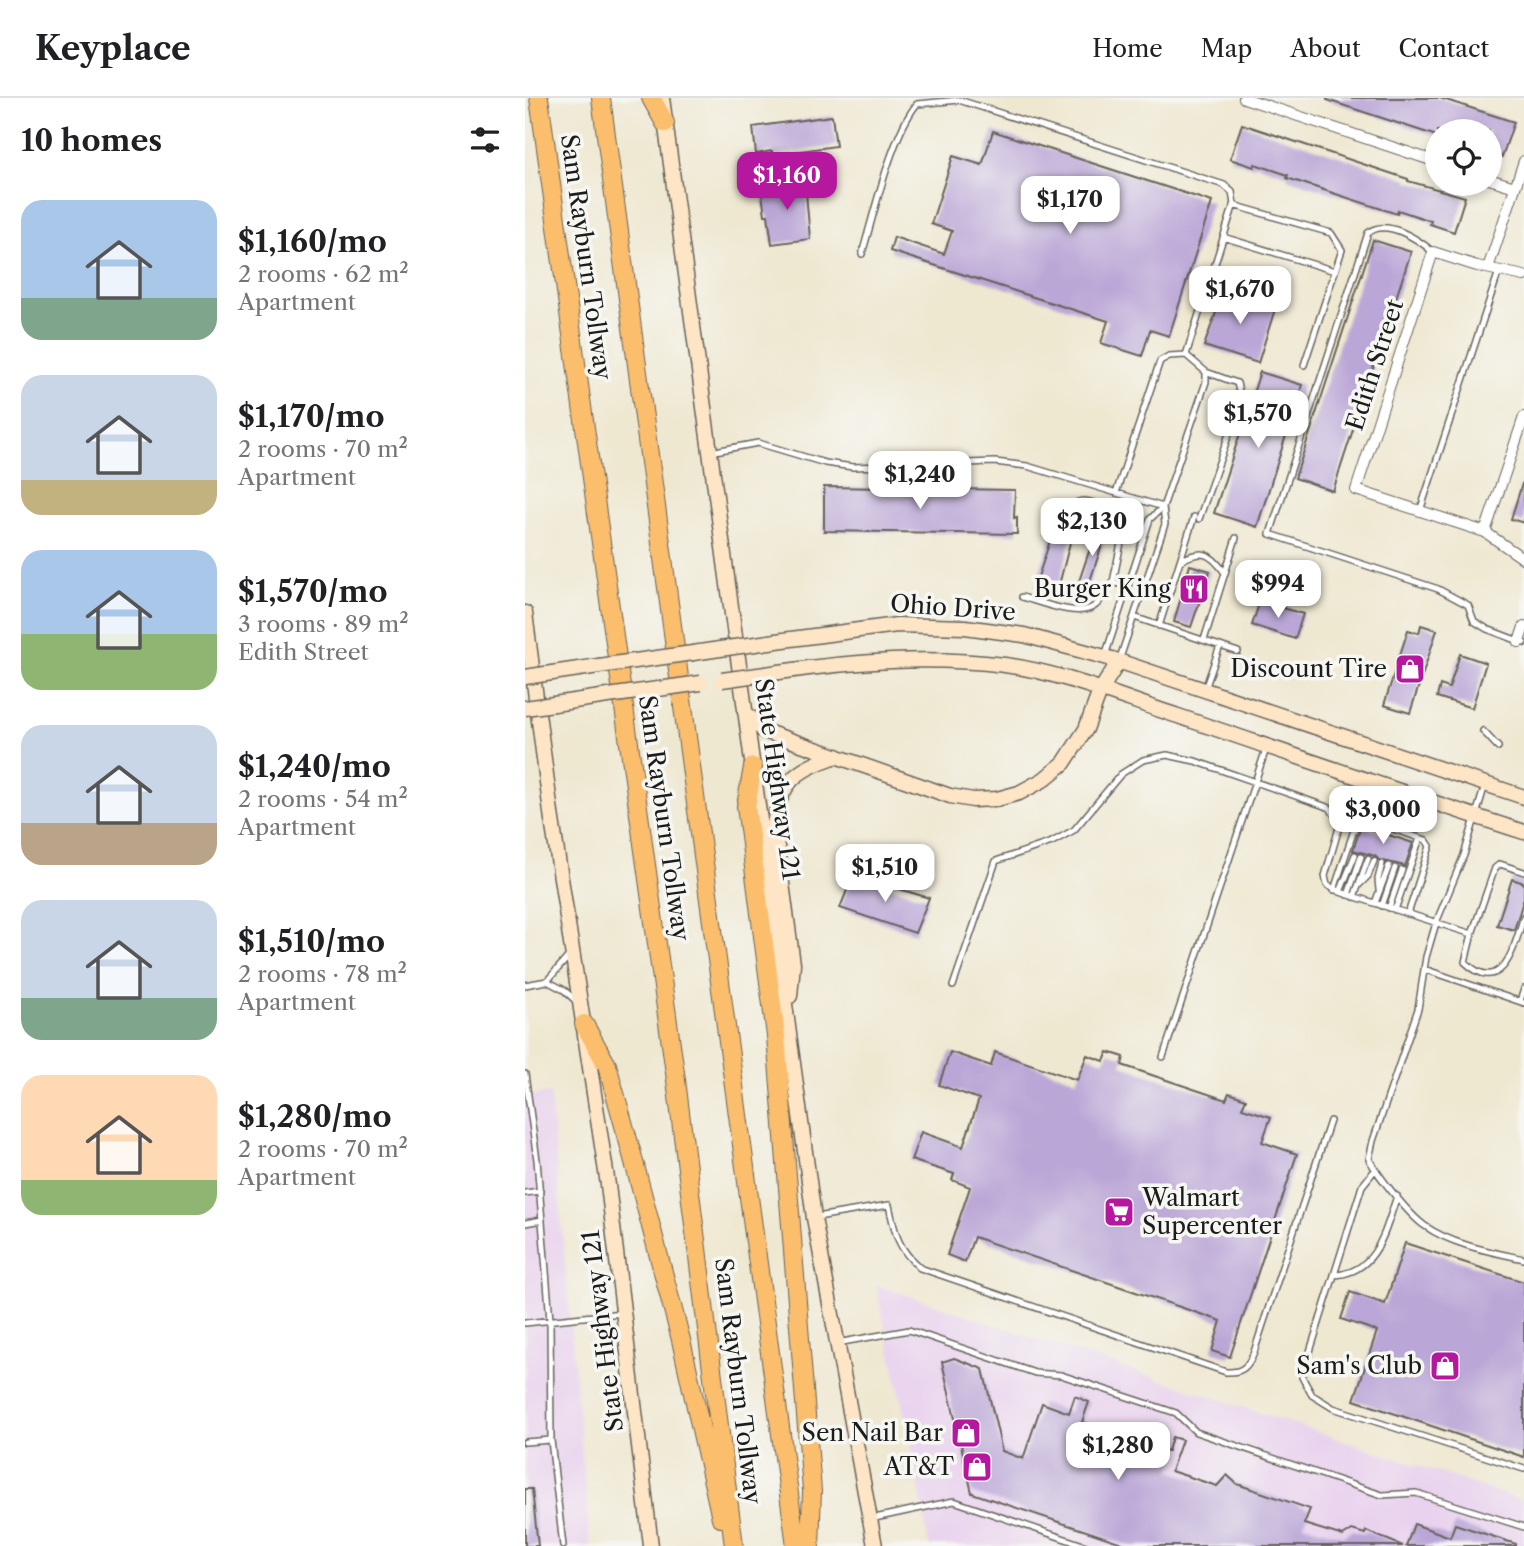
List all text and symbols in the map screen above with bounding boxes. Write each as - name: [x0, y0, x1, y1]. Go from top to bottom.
- text: Keyplace: [35, 28, 191, 69]
- text: Home: [1092, 34, 1163, 63]
- text: Map: [1201, 34, 1252, 63]
- text: About: [1290, 34, 1361, 63]
- text: Contact: [1399, 34, 1489, 63]
- map controls: [1425, 119, 1502, 196]
- button: locate: [1425, 119, 1502, 196]
- icon: filters: [466, 121, 504, 159]
- text: 10 homes: [21, 122, 162, 159]
- street label: Sam Rayburn Tollway: [555, 132, 618, 382]
- pin: $1,160: [730, 152, 844, 212]
- text: $1,160: [753, 161, 821, 189]
- pin: $1,170: [1013, 176, 1127, 236]
- text: $1,170: [1037, 185, 1103, 213]
- text: $1,160/mo: [238, 223, 387, 260]
- icon: home: [77, 228, 161, 312]
- text: 2 rooms · 62 m²: [238, 260, 409, 288]
- pin: $1,670: [1183, 266, 1297, 326]
- text: $1,670: [1205, 275, 1275, 303]
- text: Apartment: [238, 288, 356, 316]
- street label: Edith Street: [1340, 295, 1410, 434]
- pin: $1,570: [1201, 390, 1315, 450]
- text: $1,170/mo: [238, 398, 384, 435]
- text: $1,570: [1224, 399, 1292, 427]
- icon: home: [77, 403, 161, 487]
- text: 2 rooms · 70 m²: [238, 435, 408, 463]
- pin: $1,240: [863, 452, 977, 511]
- text: $1,240: [884, 460, 956, 488]
- text: Apartment: [238, 463, 356, 491]
- pin: $2,130: [1035, 498, 1149, 558]
- text: $2,130: [1057, 507, 1127, 535]
- pin: $994: [1237, 560, 1319, 620]
- text: $994: [1251, 569, 1305, 597]
- restaurant icon: Burger King: [1177, 572, 1211, 606]
- text: $1,570/mo: [238, 573, 388, 610]
- place label: Burger King: [1034, 574, 1171, 603]
- icon: home: [77, 578, 161, 662]
- street label: Ohio Drive: [889, 589, 1017, 626]
- text: 3 rooms · 89 m²: [238, 610, 409, 638]
- text: Edith Street: [238, 638, 369, 666]
- shop icon: Discount Tire: [1393, 652, 1427, 686]
- place label: Discount Tire: [1230, 654, 1387, 683]
- street label: State Highway 121: [749, 676, 806, 881]
- street label: Sam Rayburn Tollway: [633, 693, 696, 943]
- text: $1,240/mo: [238, 748, 391, 785]
- icon: home: [77, 753, 161, 837]
- text: 2 rooms · 54 m²: [238, 785, 408, 813]
- pin: $3,000: [1326, 786, 1440, 846]
- text: $3,000: [1345, 795, 1421, 823]
- text: Apartment: [238, 813, 356, 841]
- pin: $1,510: [828, 844, 942, 904]
- text: $1,510: [851, 853, 919, 881]
- text: $1,510/mo: [238, 923, 385, 960]
- icon: home: [77, 928, 161, 1012]
- text: 2 rooms · 78 m²: [238, 960, 407, 988]
- text: Apartment: [238, 988, 356, 1016]
- text: $1,280/mo: [238, 1098, 392, 1135]
- icon: home: [77, 1103, 161, 1187]
- text: 2 rooms · 70 m²: [238, 1135, 408, 1163]
- text: Apartment: [238, 1163, 356, 1191]
- place label: Walmart Supercenter: [1141, 1183, 1282, 1240]
- supermarket icon: Walmart Supercenter: [1102, 1195, 1136, 1229]
- street label: State Highway 121: [576, 1229, 629, 1434]
- street label: Sam Rayburn Tollway: [709, 1256, 768, 1506]
- shop icon: Sam's Club: [1428, 1349, 1462, 1383]
- place label: Sam's Club: [1296, 1351, 1422, 1380]
- shop icon: Sen Nail Bar: [949, 1416, 983, 1450]
- place label: Sen Nail Bar: [802, 1418, 943, 1447]
- pin: $1,280: [1061, 1422, 1175, 1482]
- text: $1,280: [1082, 1431, 1154, 1459]
- shop icon: AT&T: [960, 1450, 994, 1484]
- place label: AT&T: [883, 1452, 954, 1481]

